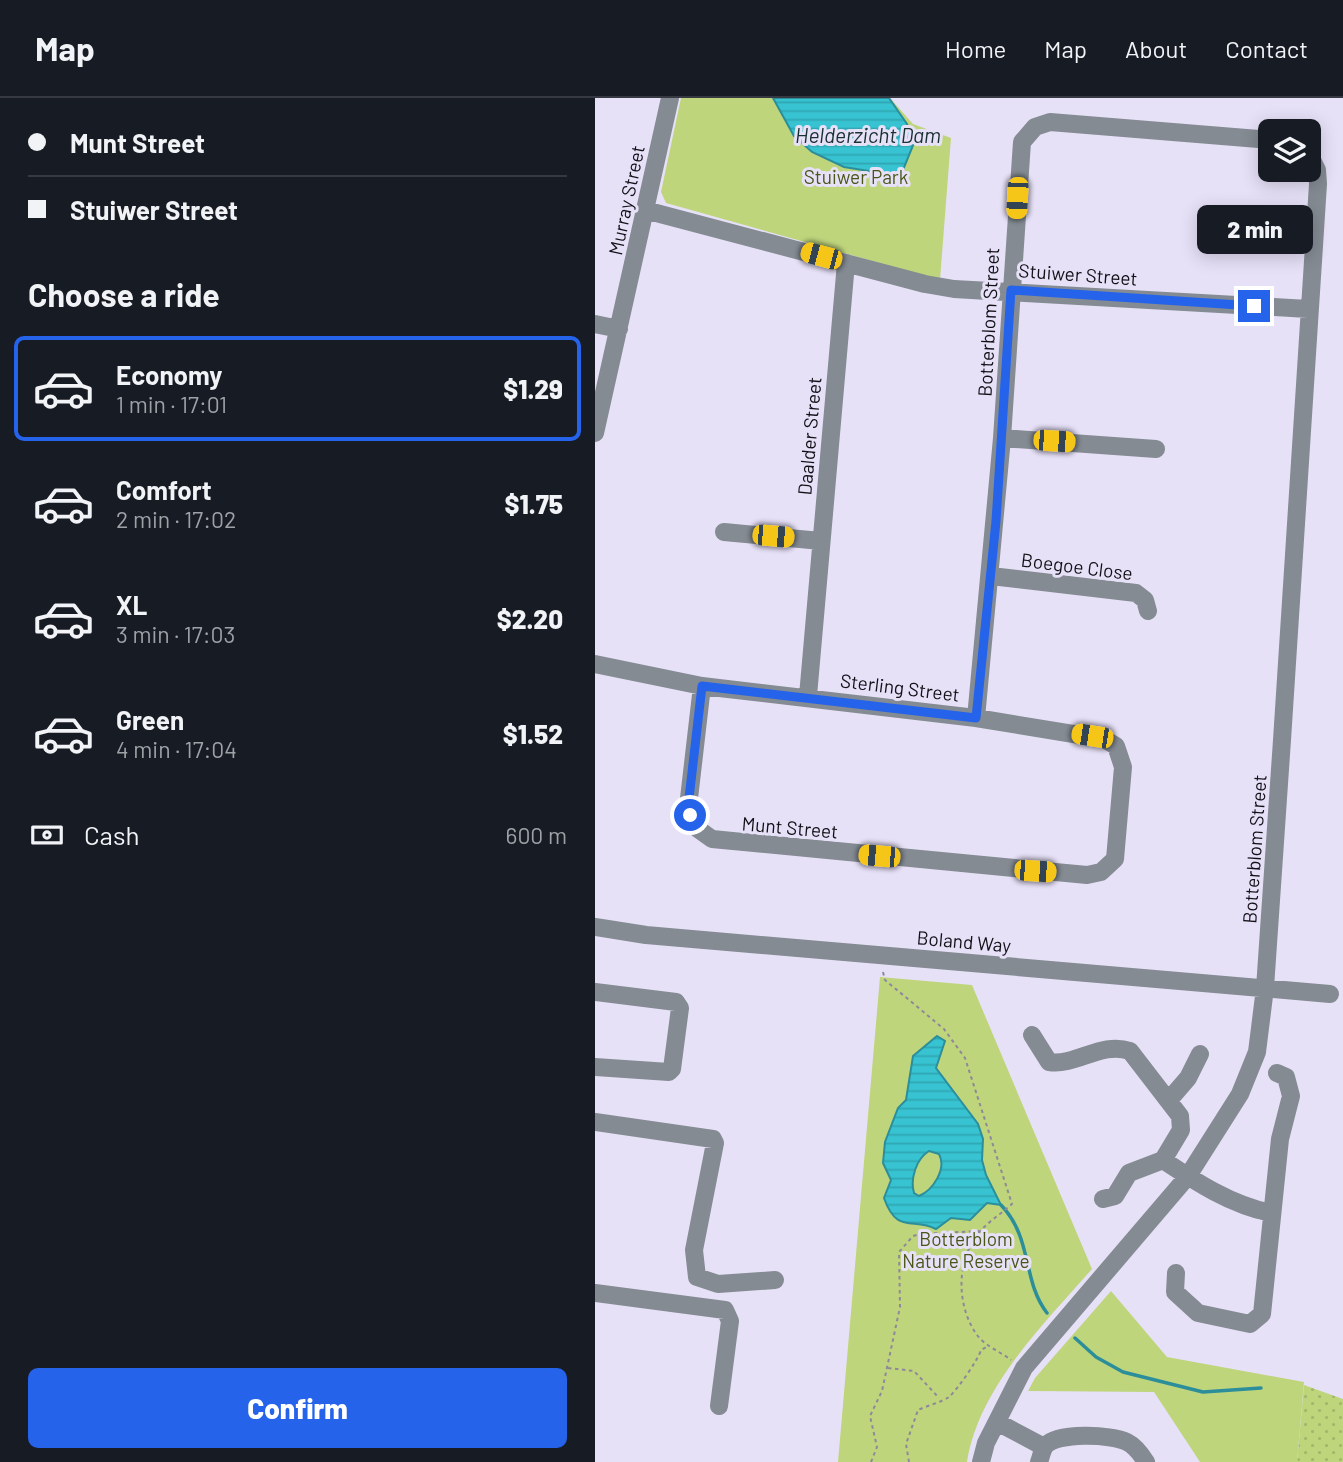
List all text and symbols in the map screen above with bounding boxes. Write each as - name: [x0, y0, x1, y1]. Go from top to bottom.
- text: Map: [35, 28, 95, 68]
- text: Home: [945, 34, 1006, 63]
- text: Map: [1044, 34, 1087, 63]
- text: About: [1125, 34, 1187, 63]
- text: Contact: [1225, 34, 1308, 63]
- map controls: [1258, 119, 1321, 182]
- button: layers: [1258, 119, 1321, 182]
- water label: Helderzicht Dam: [795, 122, 941, 147]
- text: Munt Street: [70, 127, 205, 158]
- street label: Murray Street: [603, 143, 649, 257]
- park label: Stuiwer Park: [804, 165, 908, 188]
- car: [1006, 176, 1029, 220]
- text: Stuiwer Street: [70, 194, 238, 225]
- callout: 2 min: [1196, 204, 1312, 254]
- text: 2 min: [1227, 215, 1283, 243]
- car: [798, 240, 845, 272]
- street label: Botterblom Street: [973, 247, 1003, 397]
- street label: Stuiwer Street: [1018, 258, 1138, 290]
- text: Choose a ride: [28, 275, 220, 313]
- route end: [1238, 290, 1270, 322]
- icon: car: [32, 357, 95, 420]
- text: Economy: [116, 359, 222, 390]
- text: $1.29: [503, 373, 563, 404]
- street label: Daalder Street: [792, 376, 826, 496]
- text: 1 min · 17:01: [116, 390, 227, 418]
- car: [1033, 429, 1076, 453]
- icon: car: [32, 472, 95, 535]
- text: Comfort: [116, 474, 212, 505]
- text: $1.75: [505, 488, 563, 519]
- text: 2 min · 17:02: [116, 505, 236, 533]
- car: [752, 524, 795, 548]
- street label: Boegoe Close: [1020, 548, 1134, 584]
- icon: car: [32, 587, 95, 650]
- text: XL: [116, 589, 147, 620]
- text: $2.20: [497, 603, 563, 634]
- text: 3 min · 17:03: [116, 620, 235, 648]
- street label: Sterling Street: [839, 668, 961, 706]
- icon: car: [32, 702, 95, 765]
- text: Green: [116, 704, 184, 735]
- text: $1.52: [503, 718, 563, 749]
- car: [1070, 722, 1115, 750]
- text: 4 min · 17:04: [116, 735, 237, 763]
- street label: Botterblom Street: [1237, 774, 1271, 924]
- route start: [674, 799, 706, 831]
- street label: Munt Street: [741, 811, 839, 843]
- icon: cash: [28, 816, 66, 854]
- text: Cash: [84, 819, 139, 850]
- text: 600 m: [506, 821, 567, 849]
- car: [858, 844, 901, 868]
- car: [1014, 859, 1057, 883]
- street label: Boland Way: [916, 925, 1012, 957]
- park label: Botterblom Nature Reserve: [902, 1227, 1030, 1272]
- button: Confirm: [28, 1368, 567, 1448]

